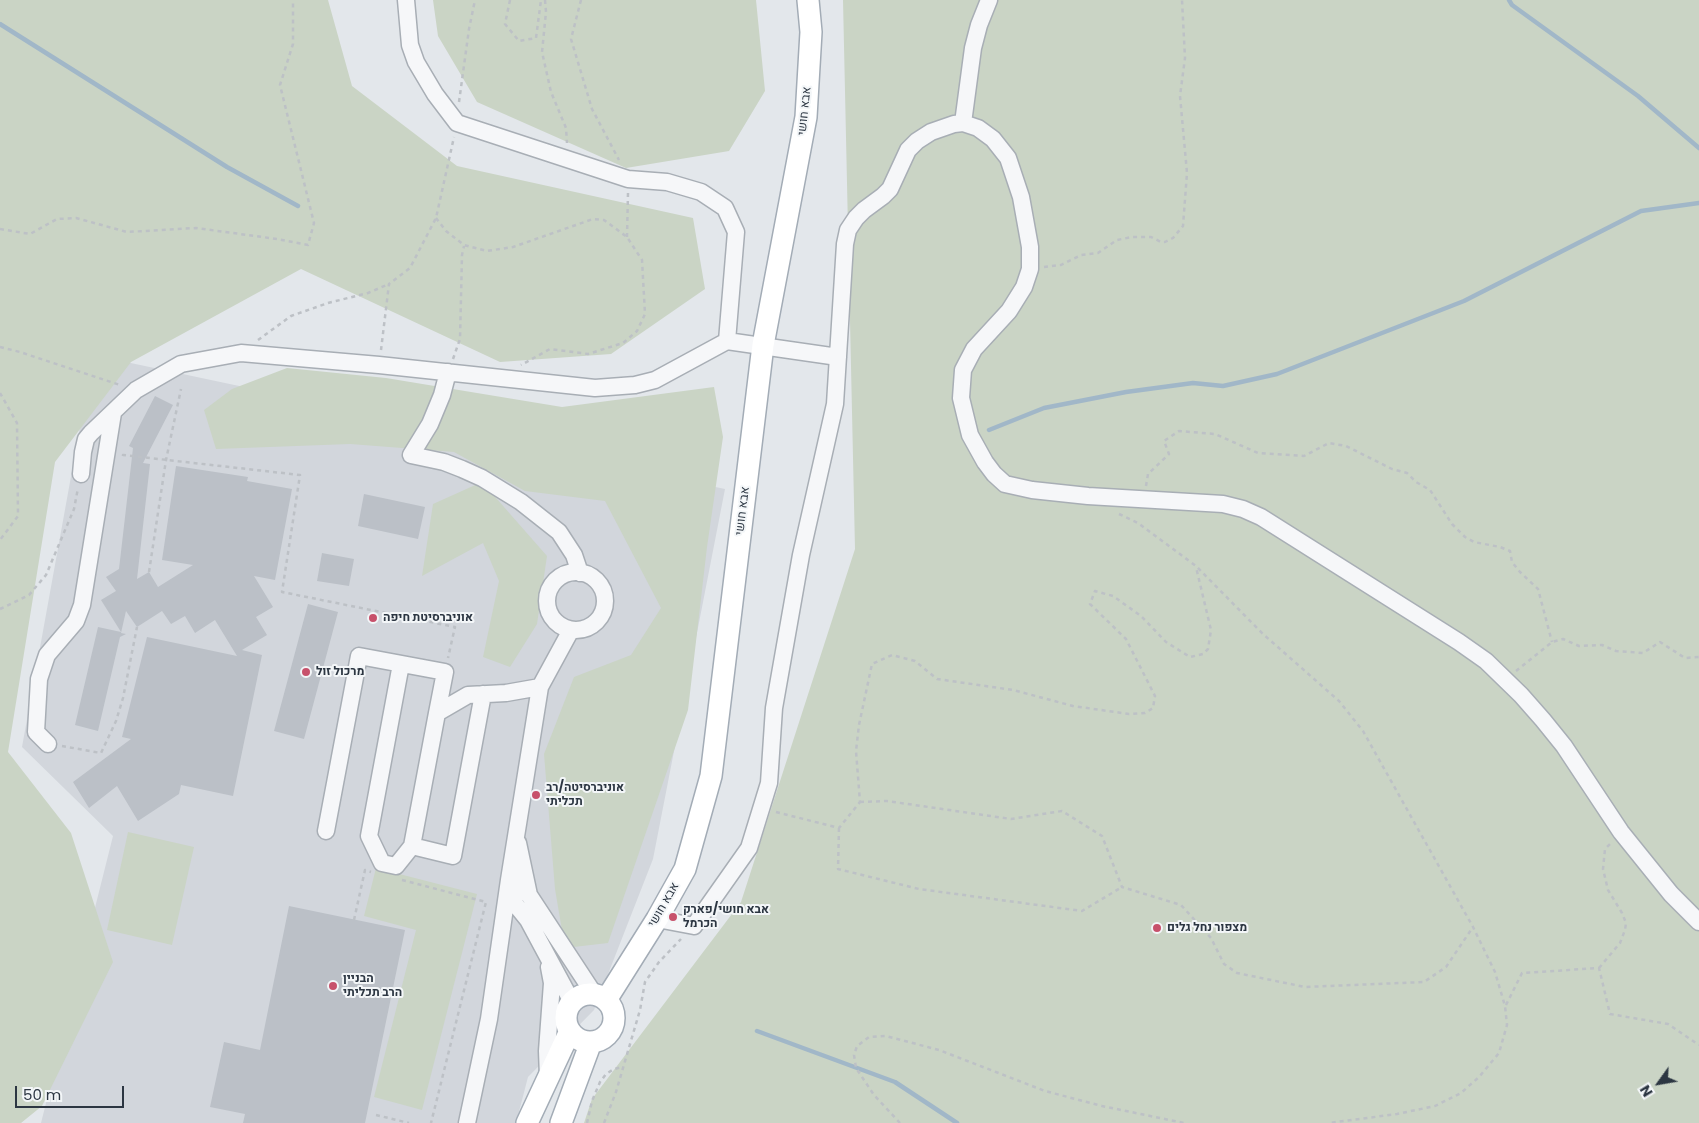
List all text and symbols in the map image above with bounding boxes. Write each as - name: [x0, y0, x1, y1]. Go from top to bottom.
- street label: אבא חושי: [795, 86, 815, 136]
- street label: אבא חושי: [733, 486, 753, 536]
- place label: אוניברסיטת חיפה: [383, 611, 473, 625]
- marker: אוניברסיטת חיפה: [367, 612, 379, 624]
- place label: מרכול זול: [316, 665, 364, 679]
- marker: מרכול זול: [300, 666, 312, 678]
- place label: אוניברסיטה/רב תכליתי: [546, 781, 624, 809]
- marker: אוניברסיטה/רב תכליתי: [530, 789, 542, 801]
- street label: אבא חושי: [646, 880, 682, 930]
- place label: אבא חושי/פארק הכרמל: [683, 903, 769, 931]
- marker: אבא חושי/פארק הכרמל: [667, 911, 679, 923]
- place label: מצפור נחל גלים: [1167, 921, 1247, 935]
- marker: מצפור נחל גלים: [1151, 922, 1163, 934]
- place label: הבניין הרב תכליתי: [343, 972, 402, 1000]
- marker: הבניין הרב תכליתי: [327, 980, 339, 992]
- north arrow: [1634, 1058, 1684, 1108]
- scale bar: [18, 1076, 126, 1108]
- text: N: [1635, 1081, 1658, 1101]
- text: 50 m: [23, 1084, 61, 1105]

